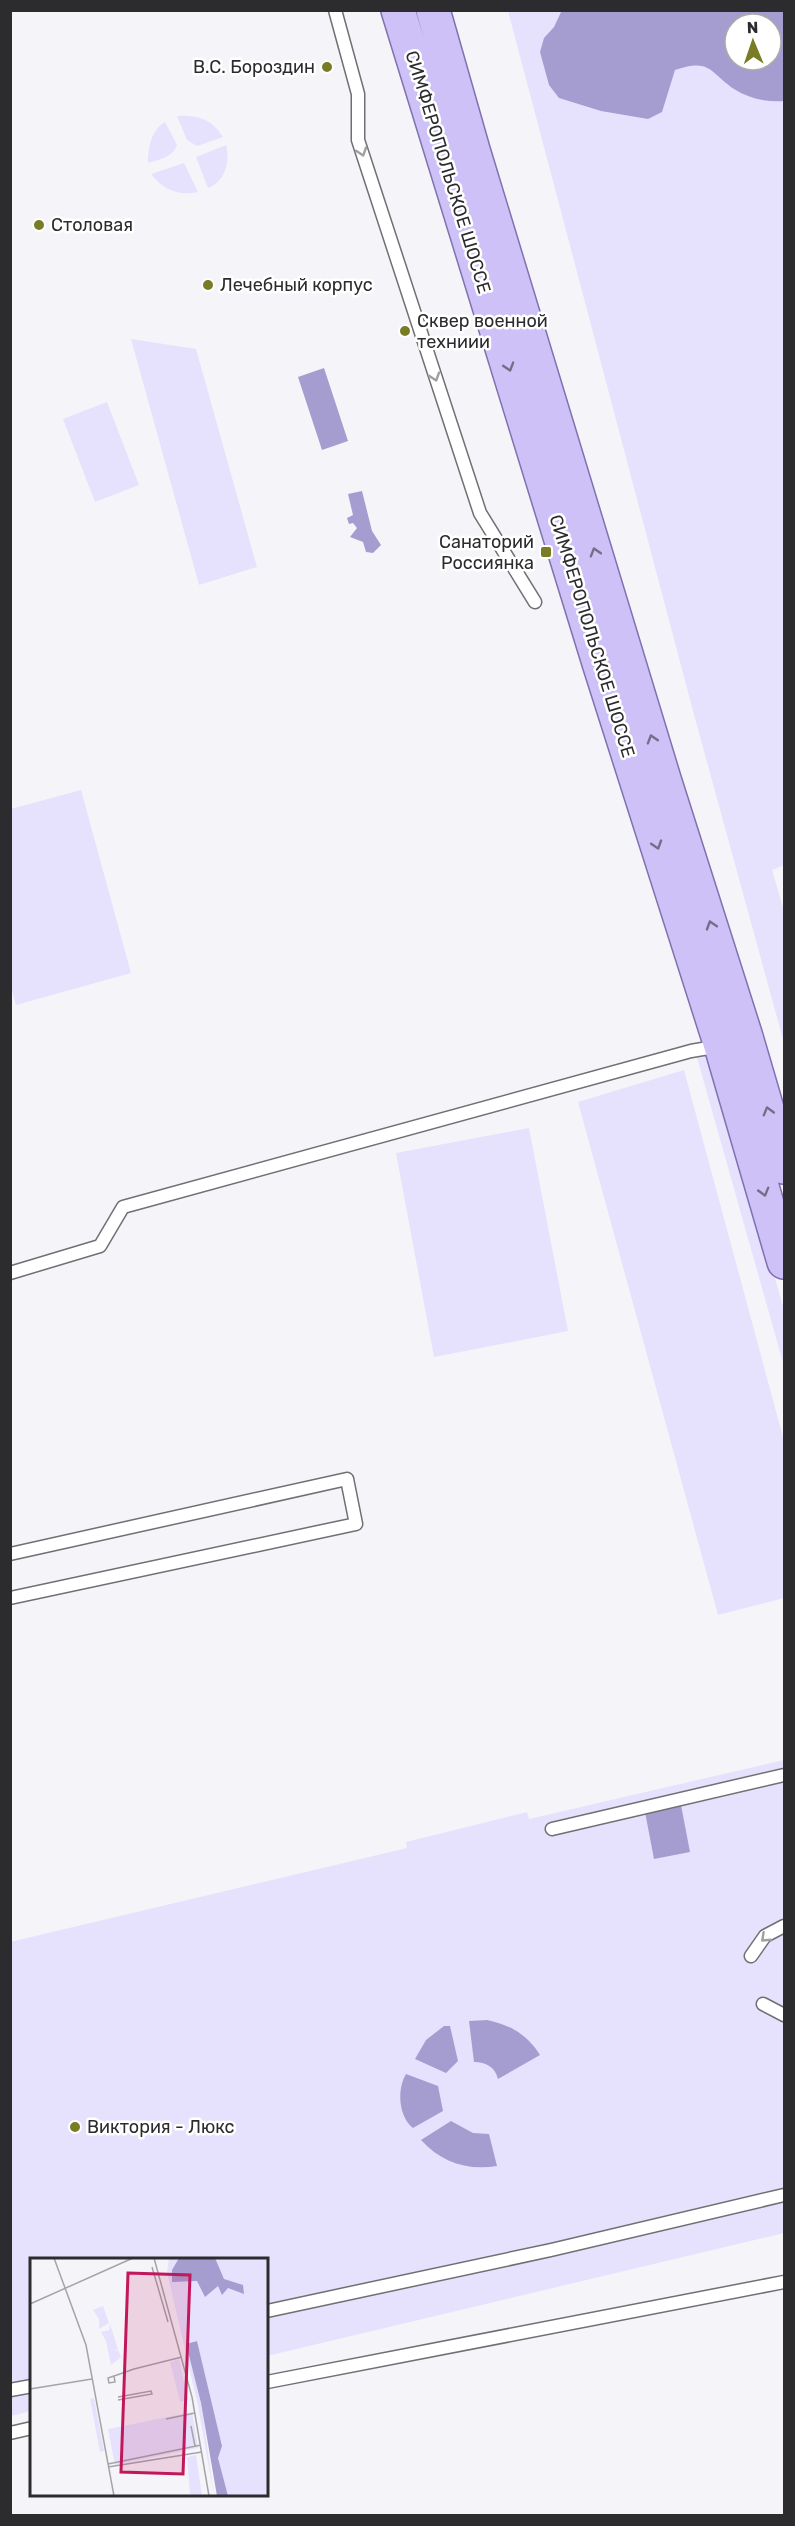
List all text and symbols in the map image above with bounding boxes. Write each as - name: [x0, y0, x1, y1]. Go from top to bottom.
- north arrow: [723, 12, 783, 72]
- text: N: [746, 18, 759, 37]
- street label: СИМФЕРОПОЛЬСКОЕ ШОССЕ: [401, 48, 495, 296]
- place label: В.С. Бороздин: [193, 56, 315, 78]
- marker: В.С. Бороздин: [320, 60, 334, 74]
- one-way arrow: [355, 146, 367, 157]
- place label: Столовая: [51, 214, 133, 236]
- marker: Столовая: [32, 218, 46, 232]
- place label: Лечебный корпус: [220, 274, 373, 296]
- marker: Лечебный корпус: [201, 278, 215, 292]
- place label: Сквер военной техниии: [417, 310, 548, 353]
- marker: Сквер военной техниии: [398, 324, 412, 338]
- one-way arrow: [501, 361, 514, 372]
- one-way arrow: [428, 371, 441, 382]
- street label: СИМФЕРОПОЛЬСКОЕ ШОССЕ: [545, 512, 639, 760]
- place label: Санаторий Россиянка: [439, 531, 534, 574]
- marker: Санаторий Россиянка: [539, 545, 553, 559]
- one-way arrow: [590, 547, 602, 558]
- one-way arrow: [647, 734, 659, 745]
- one-way arrow: [650, 839, 663, 850]
- one-way arrow: [705, 920, 718, 931]
- one-way arrow: [763, 1106, 775, 1117]
- one-way arrow: [757, 1186, 769, 1196]
- one-way arrow: [762, 1931, 772, 1942]
- place label: Виктория - Люкс: [87, 2116, 234, 2138]
- marker: Виктория - Люкс: [68, 2120, 82, 2134]
- inset map: [30, 2258, 268, 2496]

